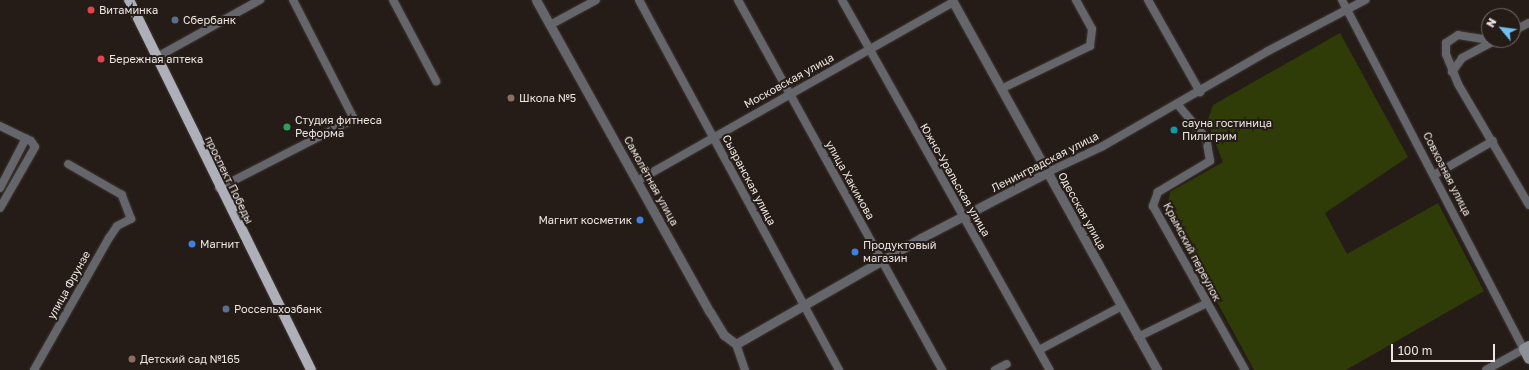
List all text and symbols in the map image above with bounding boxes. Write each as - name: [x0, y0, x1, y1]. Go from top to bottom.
- place label: Витаминка: [99, 3, 158, 17]
- marker: Витаминка: [86, 5, 96, 15]
- north arrow: [1481, 8, 1521, 48]
- place label: Сбербанк: [183, 13, 236, 27]
- marker: Сбербанк: [170, 15, 180, 25]
- text: N: [1483, 16, 1499, 29]
- street label: Московская улица: [742, 51, 836, 111]
- place label: Бережная аптека: [109, 52, 203, 66]
- marker: Бережная аптека: [96, 54, 106, 64]
- place label: Школа №5: [519, 91, 576, 105]
- marker: Школа №5: [506, 93, 516, 103]
- place label: Студия фитнеса Реформа: [295, 114, 382, 140]
- place label: сауна гостиница Пилигрим: [1182, 117, 1272, 143]
- street label: Южно-Уральская улица: [917, 121, 993, 239]
- marker: Студия фитнеса Реформа: [282, 122, 292, 132]
- marker: сауна гостиница Пилигрим: [1169, 125, 1179, 135]
- street label: Ленинградская улица: [989, 129, 1101, 195]
- street label: Совхозная улица: [1420, 130, 1474, 218]
- street label: Сызранская улица: [720, 132, 778, 228]
- street label: проспект Победы: [202, 134, 256, 226]
- street label: Самолётная улица: [621, 134, 681, 228]
- street label: улица Хакимова: [823, 138, 877, 222]
- street label: Одесская улица: [1055, 170, 1109, 252]
- street label: Крымский переулок: [1160, 200, 1224, 304]
- place label: Магнит косметик: [538, 213, 632, 227]
- marker: Магнит косметик: [635, 215, 645, 225]
- place label: Магнит: [200, 237, 240, 251]
- marker: Магнит: [187, 239, 197, 249]
- place label: Продуктовый магазин: [863, 239, 936, 265]
- marker: Продуктовый магазин: [850, 247, 860, 257]
- street label: улица Фрунзе: [45, 249, 93, 321]
- place label: Россельхозбанк: [234, 302, 322, 316]
- marker: Россельхозбанк: [221, 304, 231, 314]
- scale bar: [1393, 336, 1497, 362]
- text: 100 m: [1398, 343, 1432, 358]
- place label: Детский сад №165: [140, 352, 240, 366]
- marker: Детский сад №165: [127, 354, 137, 364]

